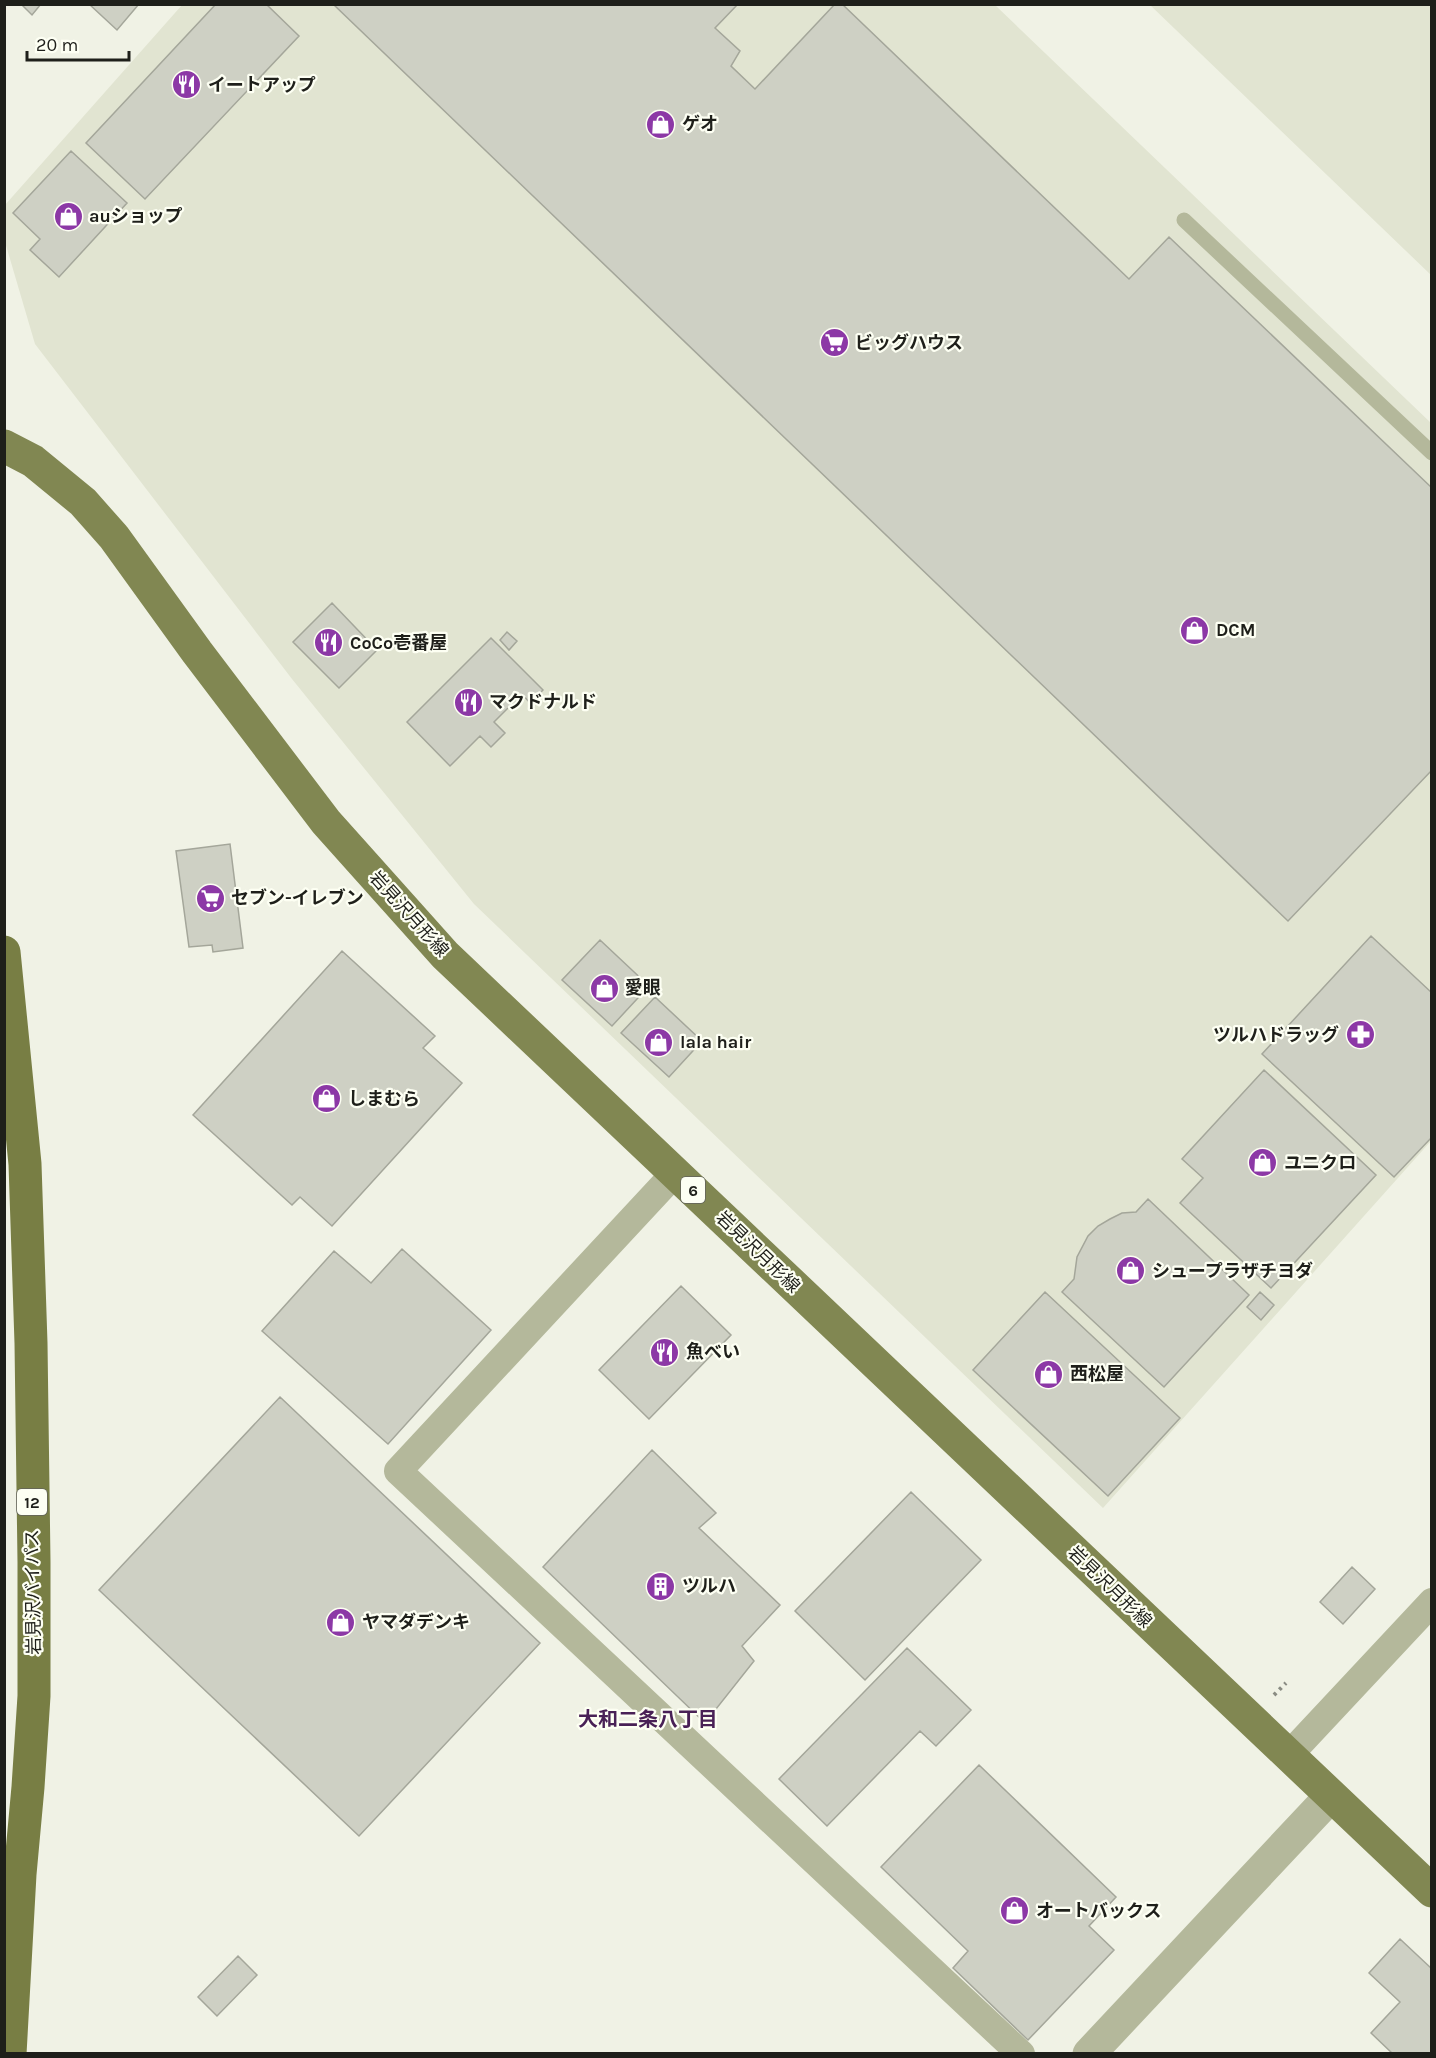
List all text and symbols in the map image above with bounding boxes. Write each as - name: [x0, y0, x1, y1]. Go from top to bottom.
- scale bar: [27, 24, 129, 62]
- text: 20 m: [36, 34, 78, 56]
- restaurant icon: イートアップ: [171, 69, 203, 101]
- place label: イートアップ: [208, 74, 316, 96]
- shop icon: ゲオ: [645, 108, 677, 140]
- place label: ゲオ: [682, 113, 718, 135]
- shop icon: auショップ: [52, 200, 84, 232]
- place label: auショップ: [89, 205, 183, 227]
- supermarket icon: ビッグハウス: [818, 327, 850, 359]
- place label: ビッグハウス: [855, 332, 963, 354]
- shop icon: DCM: [1179, 614, 1211, 646]
- place label: DCM: [1216, 619, 1256, 641]
- restaurant icon: CoCo壱番屋: [313, 627, 345, 659]
- place label: CoCo壱番屋: [350, 632, 447, 654]
- restaurant icon: マクドナルド: [452, 686, 484, 718]
- place label: マクドナルド: [489, 691, 597, 713]
- street label: 岩見沢月形線: [365, 867, 453, 961]
- supermarket icon: セブン-イレブン: [194, 882, 226, 914]
- place label: セブン-イレブン: [231, 887, 364, 909]
- shop icon: 愛眼: [588, 972, 620, 1004]
- place label: 愛眼: [625, 977, 661, 999]
- pharmacy icon: ツルハドラッグ: [1344, 1019, 1376, 1051]
- place label: ツルハドラッグ: [1213, 1024, 1339, 1046]
- shop icon: lala hair: [643, 1026, 675, 1058]
- place label: lala hair: [680, 1031, 751, 1053]
- shop icon: しまむら: [311, 1083, 343, 1115]
- place label: しまむら: [348, 1088, 420, 1110]
- shop icon: ユニクロ: [1247, 1147, 1279, 1179]
- place label: ユニクロ: [1284, 1152, 1356, 1174]
- road number: 6: [681, 1177, 705, 1203]
- street label: 岩見沢月形線: [712, 1207, 804, 1297]
- shop icon: シュープラザチヨダ: [1115, 1255, 1147, 1287]
- place label: シュープラザチヨダ: [1152, 1260, 1313, 1282]
- restaurant icon: 魚べい: [649, 1336, 681, 1368]
- place label: 魚べい: [686, 1341, 740, 1363]
- shop icon: 西松屋: [1033, 1358, 1065, 1390]
- place label: 西松屋: [1070, 1363, 1124, 1385]
- road number: 12: [17, 1489, 47, 1515]
- street label: 岩見沢バイパス: [21, 1529, 45, 1655]
- street label: 岩見沢月形線: [1064, 1542, 1156, 1632]
- building icon: ツルハ: [645, 1570, 677, 1602]
- place label: ツルハ: [682, 1575, 736, 1597]
- shop icon: ヤマダデンキ: [325, 1606, 357, 1638]
- place label: ヤマダデンキ: [362, 1611, 470, 1633]
- district label: 大和二条八丁目: [578, 1708, 718, 1731]
- shop icon: オートバックス: [999, 1895, 1031, 1927]
- place label: オートバックス: [1036, 1900, 1161, 1922]

